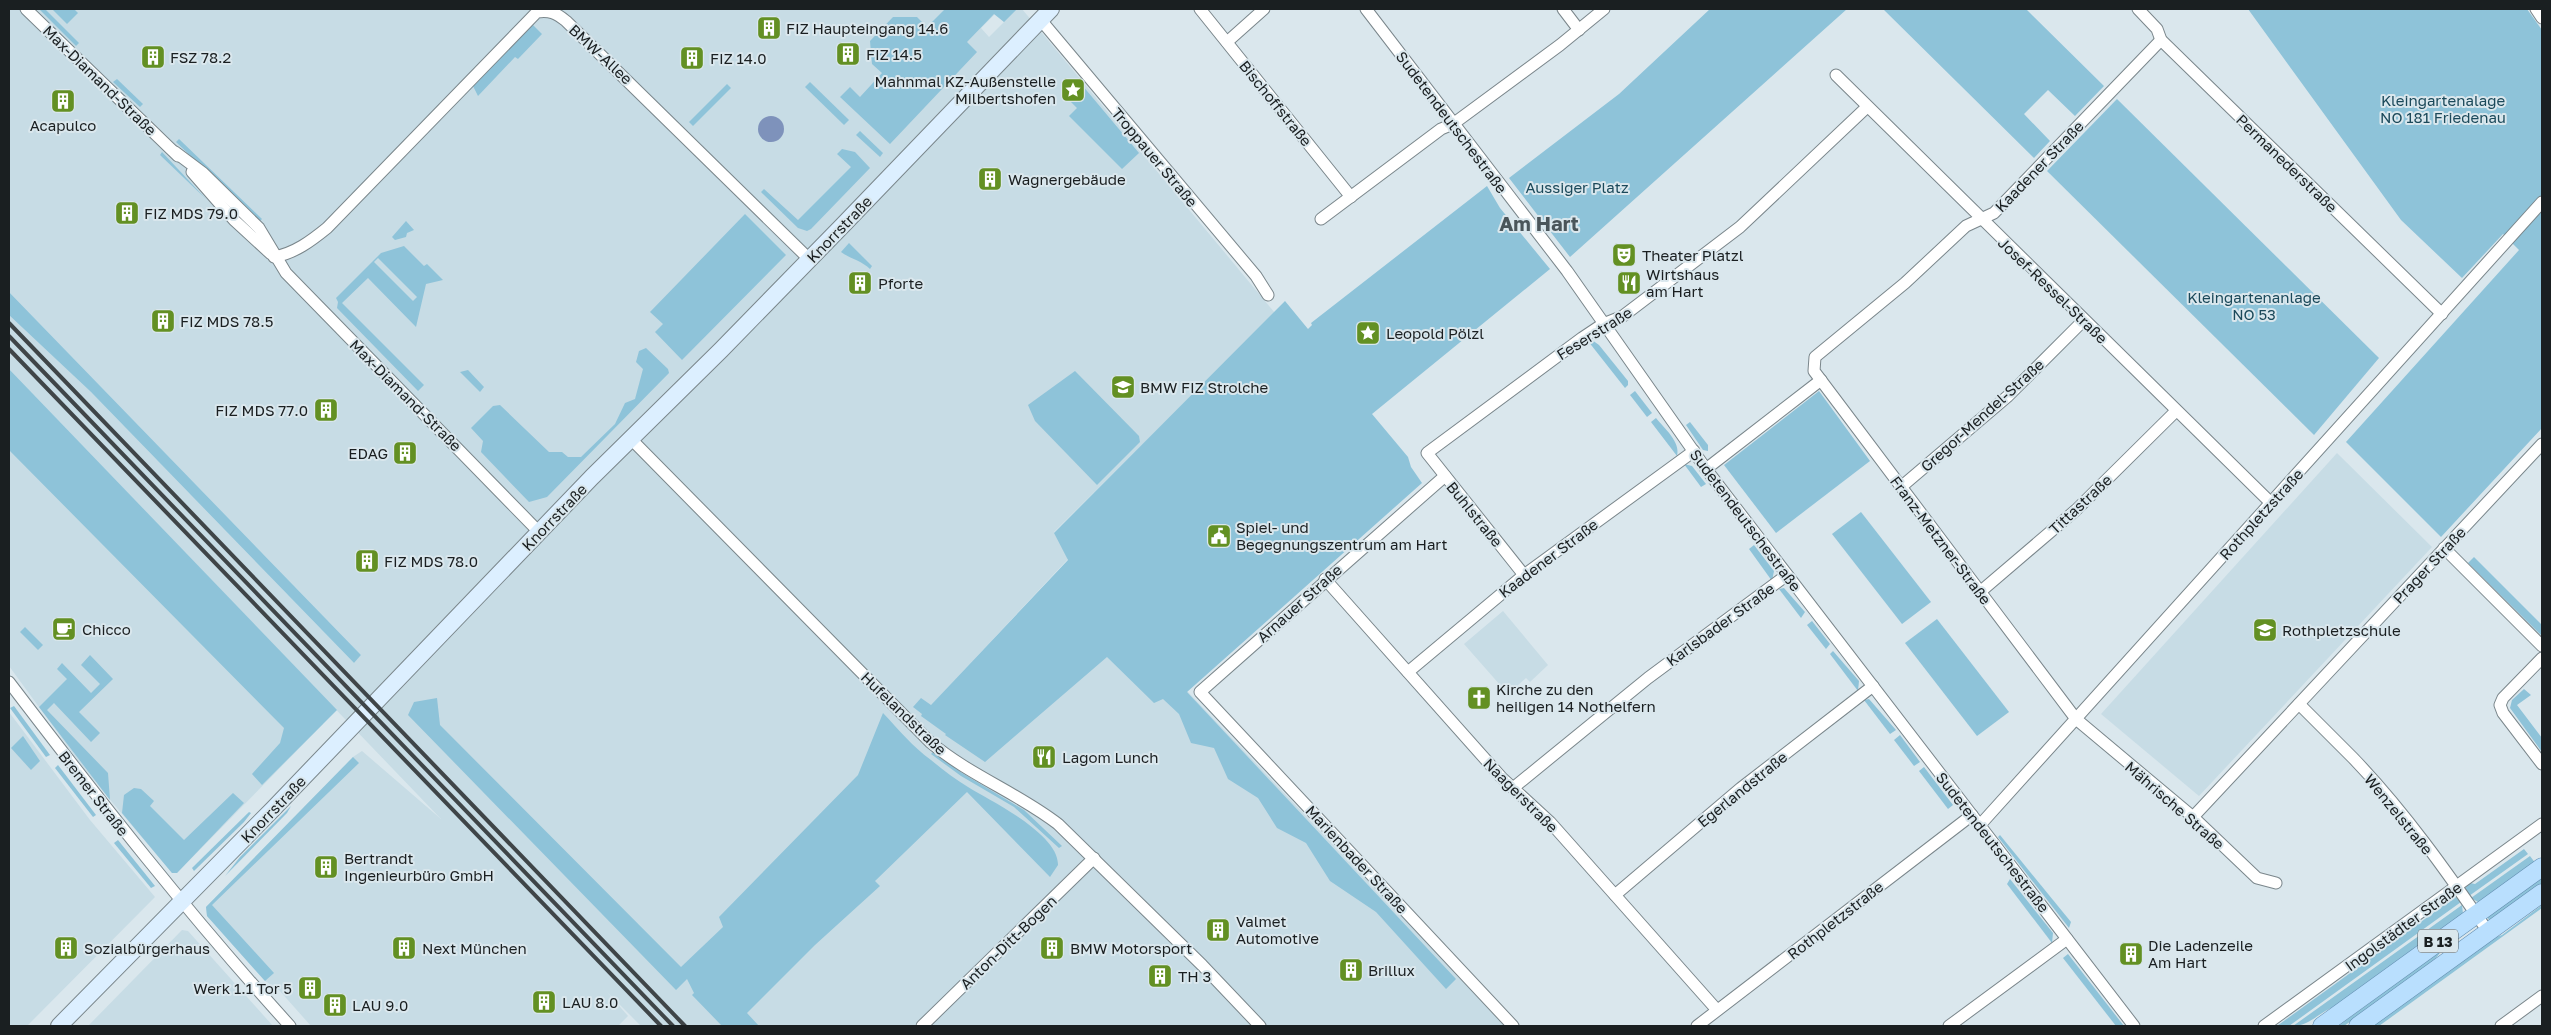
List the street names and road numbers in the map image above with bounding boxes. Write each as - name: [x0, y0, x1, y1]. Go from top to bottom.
- street label: BMW-Allee: [566, 20, 636, 88]
- street label: Max-Diamand-Straße: [40, 21, 161, 139]
- street label: Sudetendeutschestraße: [1393, 47, 1511, 197]
- street label: Bischoffstraße: [1236, 57, 1316, 150]
- street label: Troppauer Straße: [1108, 104, 1202, 210]
- street label: Permanederstraße: [2233, 110, 2341, 216]
- street label: Kaadener Straße: [1991, 117, 2087, 215]
- street label: Knorrstraße: [803, 192, 875, 266]
- street label: Josef-Ressel-Straße: [1995, 233, 2112, 347]
- street label: Feserstraße: [1553, 303, 1635, 363]
- street label: Max-Diamand-Straße: [346, 335, 466, 455]
- street label: Gregor-Mendel-Straße: [1917, 355, 2047, 475]
- street label: Sudetendeutschestraße: [1687, 445, 1805, 595]
- street label: Rothpletzstraße: [2215, 465, 2307, 563]
- street label: Tittastraße: [2045, 470, 2115, 538]
- street label: Franz-Metzner-Straße: [1887, 472, 1995, 608]
- street label: Buhlstraße: [1443, 478, 1507, 550]
- street label: Knorrstraße: [518, 480, 590, 554]
- street label: Kaadener Straße: [1495, 515, 1601, 601]
- street label: Prager Straße: [2389, 523, 2469, 607]
- street label: Arnauer Straße: [1253, 560, 1345, 646]
- street label: Karlsbader Straße: [1662, 579, 1778, 669]
- street label: Hufelandstraße: [858, 668, 951, 758]
- street label: Bremer Straße: [55, 747, 133, 839]
- street label: Egerlandstraße: [1694, 747, 1791, 831]
- street label: Naagerstraße: [1480, 754, 1562, 836]
- street label: Mährische Straße: [2122, 757, 2228, 853]
- street label: Sudetendeutschestraße: [1933, 768, 2054, 916]
- street label: Wenzelstraße: [2361, 770, 2437, 858]
- street label: Knorrstraße: [237, 772, 309, 846]
- street label: Marienbader Straße: [1302, 801, 1412, 917]
- street label: Rothpletzstraße: [1784, 877, 1887, 963]
- street label: Ingolstädter Straße: [2341, 877, 2465, 974]
- street label: Anton-Ditt-Bogen: [956, 891, 1060, 993]
- road number: B 13: [2418, 929, 2458, 952]

